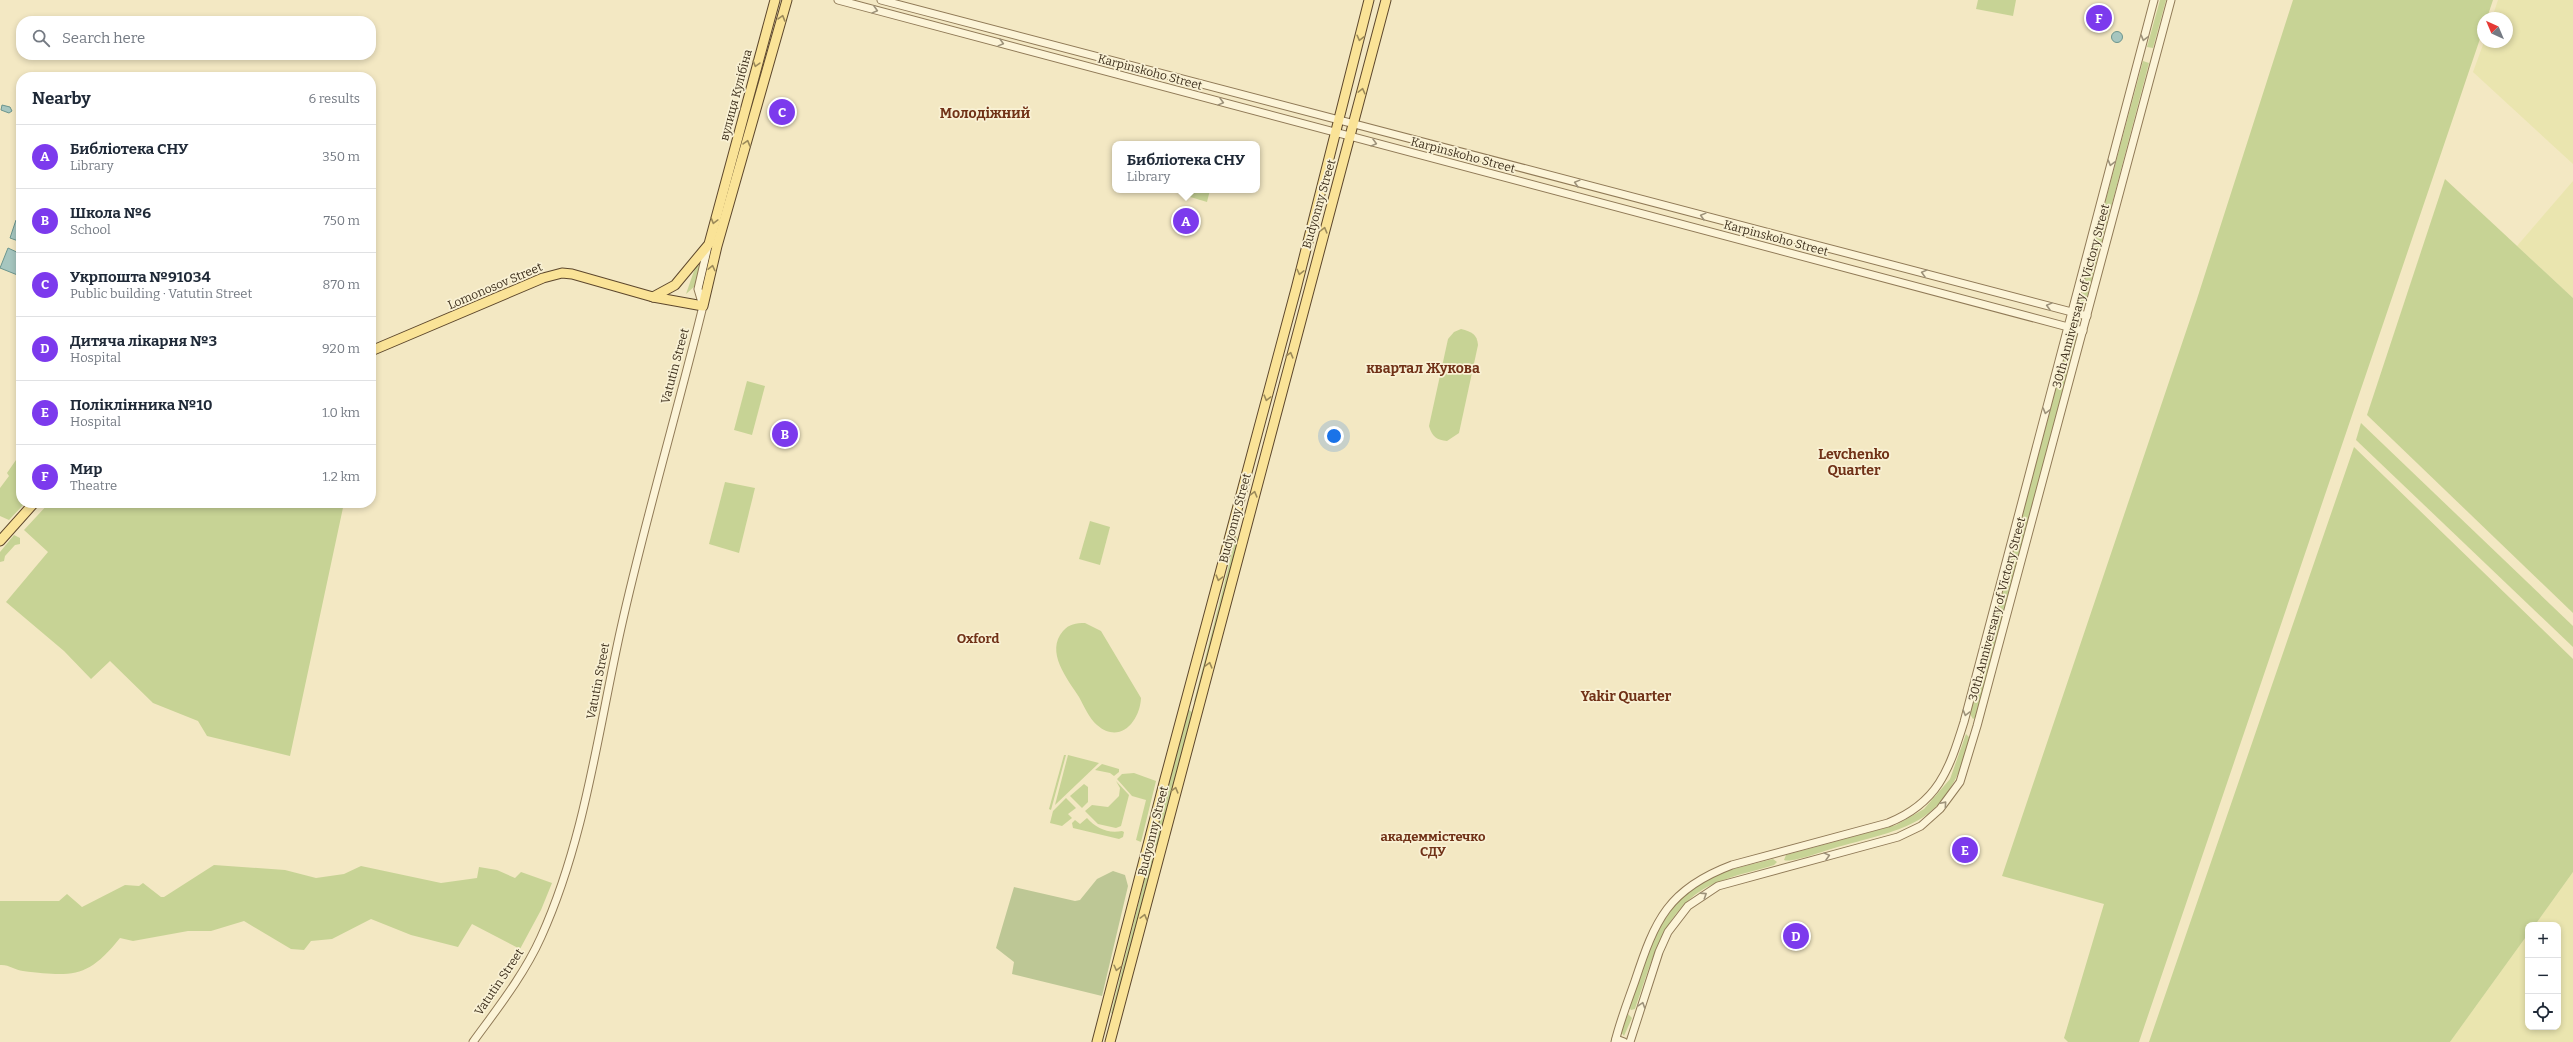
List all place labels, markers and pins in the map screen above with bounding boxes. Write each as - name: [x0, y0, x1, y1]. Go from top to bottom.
- pin: F: [2086, 3, 2112, 33]
- pin: C: [769, 97, 795, 127]
- pin: A: [1173, 206, 1199, 236]
- pin: B: [772, 419, 798, 449]
- pin: E: [1952, 835, 1978, 865]
- pin: D: [1783, 921, 1809, 951]

